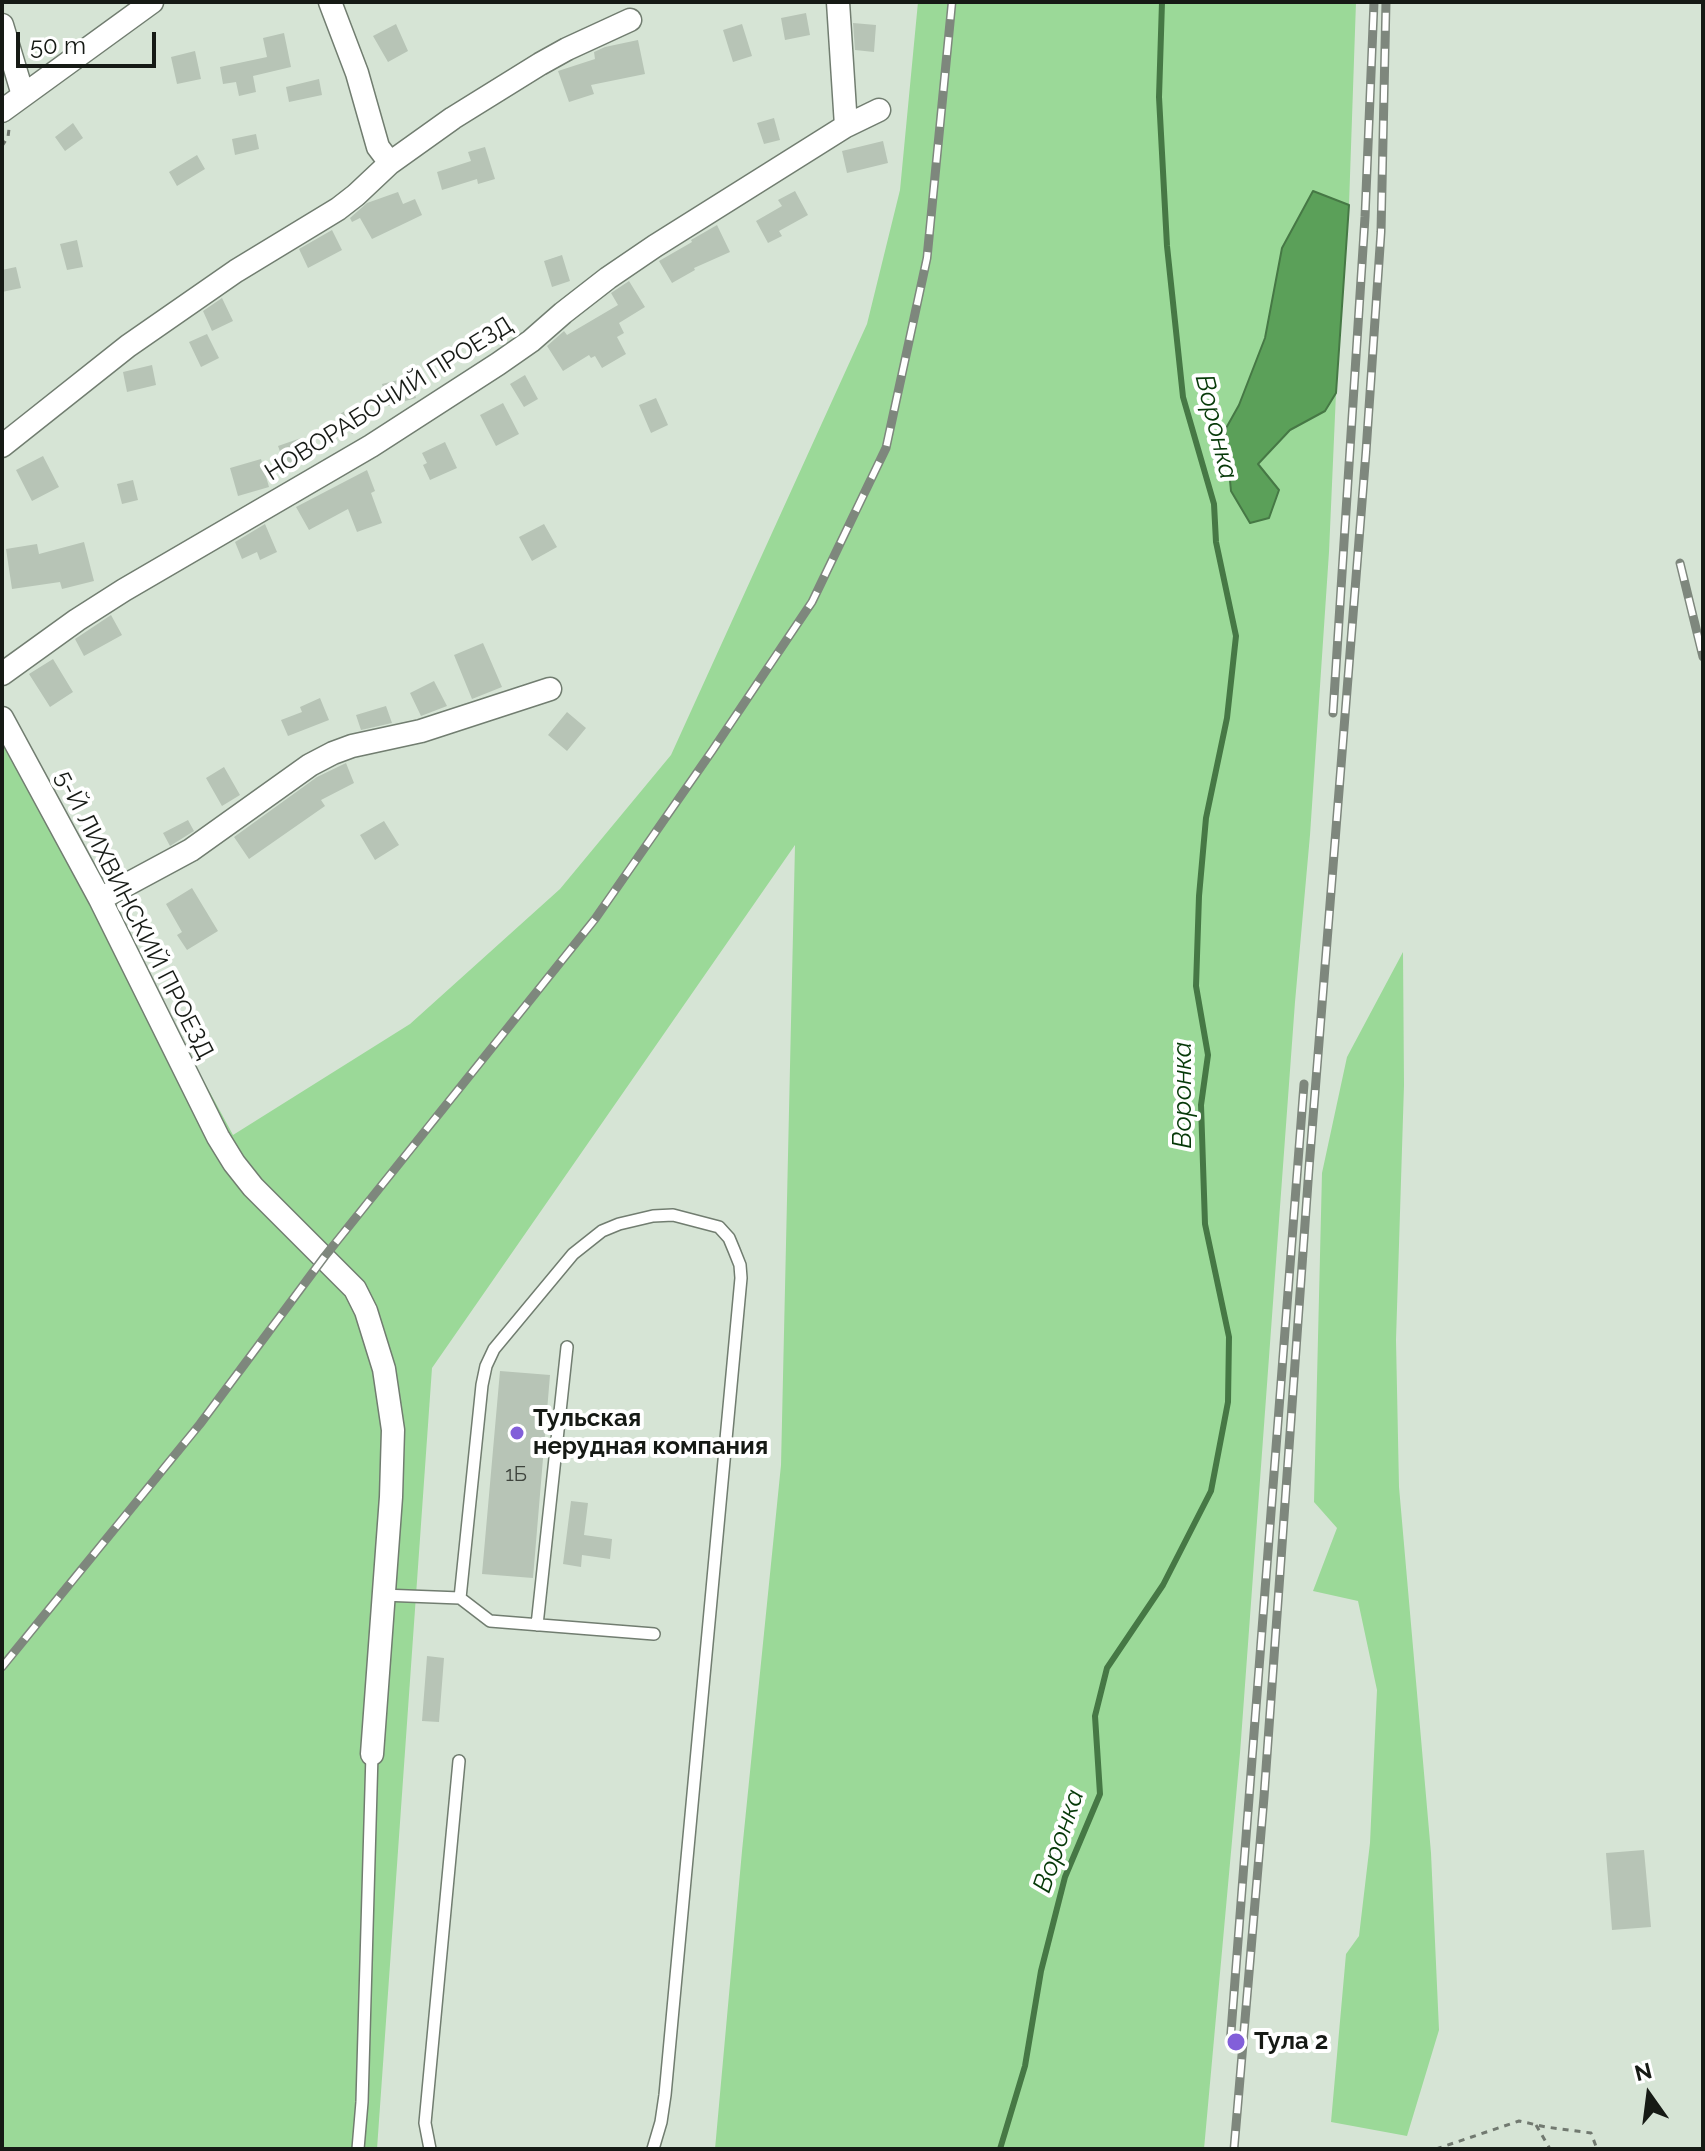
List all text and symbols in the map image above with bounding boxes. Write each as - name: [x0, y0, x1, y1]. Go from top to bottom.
- scale bar: [20, 16, 160, 66]
- text: 50 m: [30, 31, 86, 60]
- street label: НОВОРАБОЧИЙ ПРОЕЗД: [260, 311, 518, 487]
- water label: Воронка: [1188, 371, 1244, 483]
- street label: 5-Й ЛИХВИНСКИЙ ПРОЕЗД: [49, 766, 219, 1064]
- water label: Воронка: [1167, 1042, 1199, 1148]
- place label: Тульская нерудная компания: [533, 1405, 768, 1461]
- marker: Тульская нерудная компания: [508, 1424, 526, 1442]
- house number: 1Б: [505, 1463, 527, 1487]
- water label: Воронка: [1027, 1785, 1091, 1897]
- place label: Тула 2: [1254, 2028, 1328, 2056]
- marker: Тула 2: [1225, 2031, 1247, 2053]
- north arrow: [1609, 2055, 1689, 2135]
- text: N: [1632, 2057, 1654, 2086]

